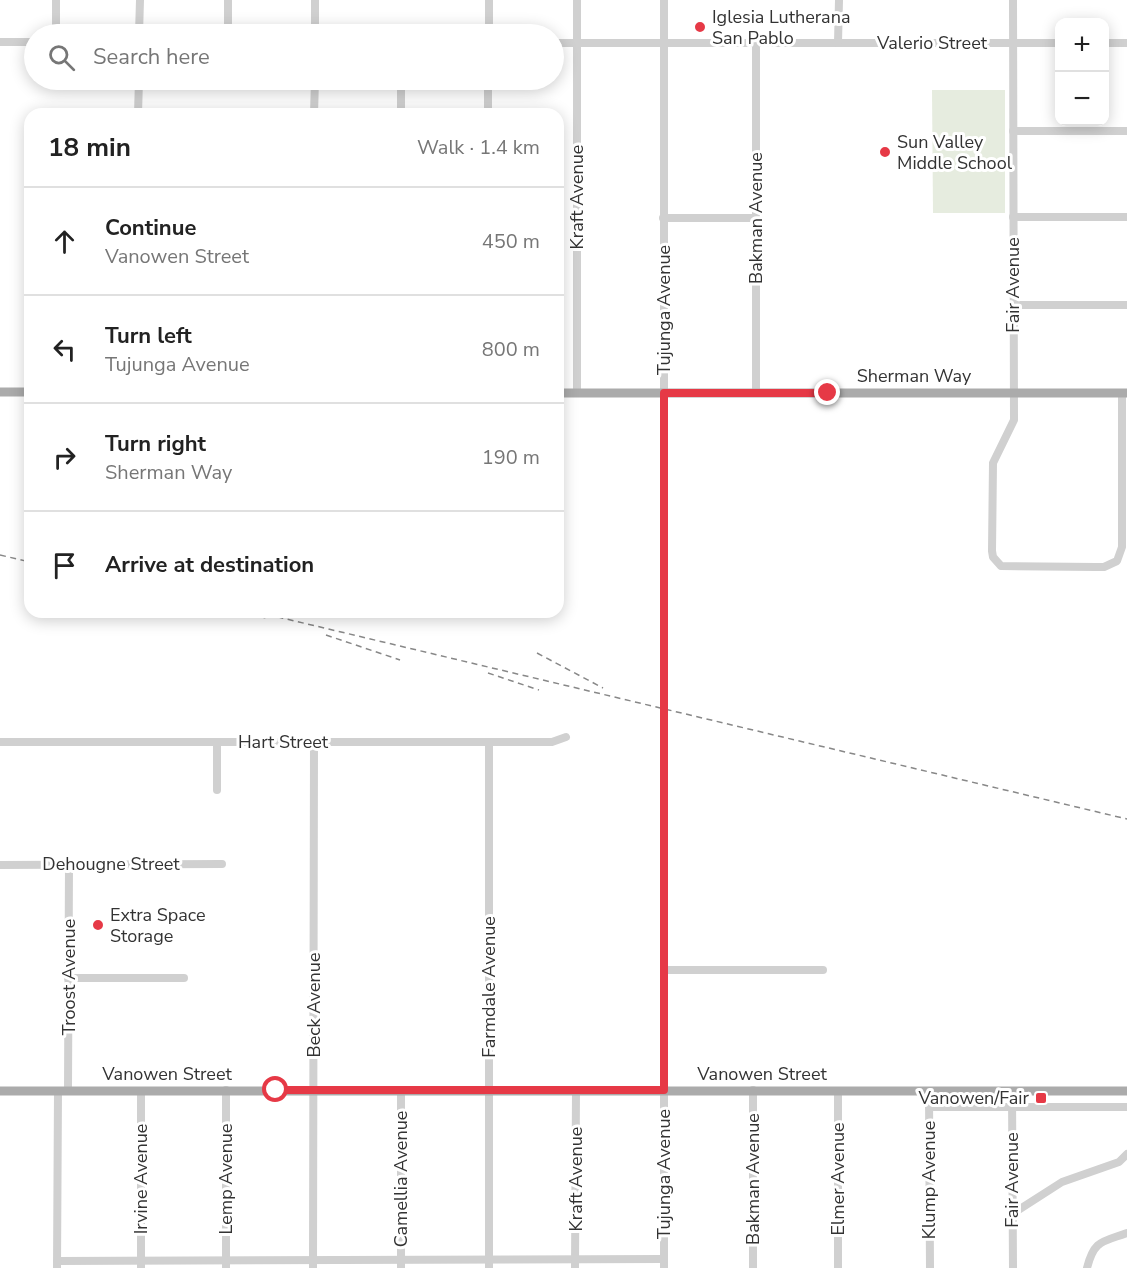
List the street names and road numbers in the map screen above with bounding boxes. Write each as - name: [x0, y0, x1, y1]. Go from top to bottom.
- street label: Valerio Street: [876, 31, 988, 55]
- street label: Kraft Avenue: [565, 145, 589, 249]
- street label: Bakman Avenue: [744, 152, 768, 284]
- street label: Fair Avenue: [1001, 237, 1025, 333]
- street label: Tujunga Avenue: [652, 245, 676, 375]
- street label: Sherman Way: [857, 364, 972, 388]
- street label: Hart Street: [238, 730, 329, 754]
- street label: Dehougne Street: [42, 852, 180, 876]
- street label: Farmdale Avenue: [477, 916, 501, 1058]
- street label: Troost Avenue: [57, 919, 81, 1035]
- street label: Beck Avenue: [302, 953, 326, 1057]
- street label: Vanowen Street: [101, 1062, 232, 1086]
- street label: Vanowen Street: [696, 1062, 827, 1086]
- street label: Tujunga Avenue: [652, 1109, 676, 1239]
- street label: Camellia Avenue: [389, 1111, 413, 1247]
- street label: Bakman Avenue: [741, 1113, 765, 1245]
- street label: Klump Avenue: [917, 1121, 941, 1239]
- street label: Elmer Avenue: [826, 1122, 850, 1236]
- street label: Lemp Avenue: [214, 1123, 238, 1235]
- street label: Irvine Avenue: [129, 1124, 153, 1234]
- street label: Kraft Avenue: [564, 1127, 588, 1231]
- street label: Fair Avenue: [1000, 1132, 1024, 1228]

